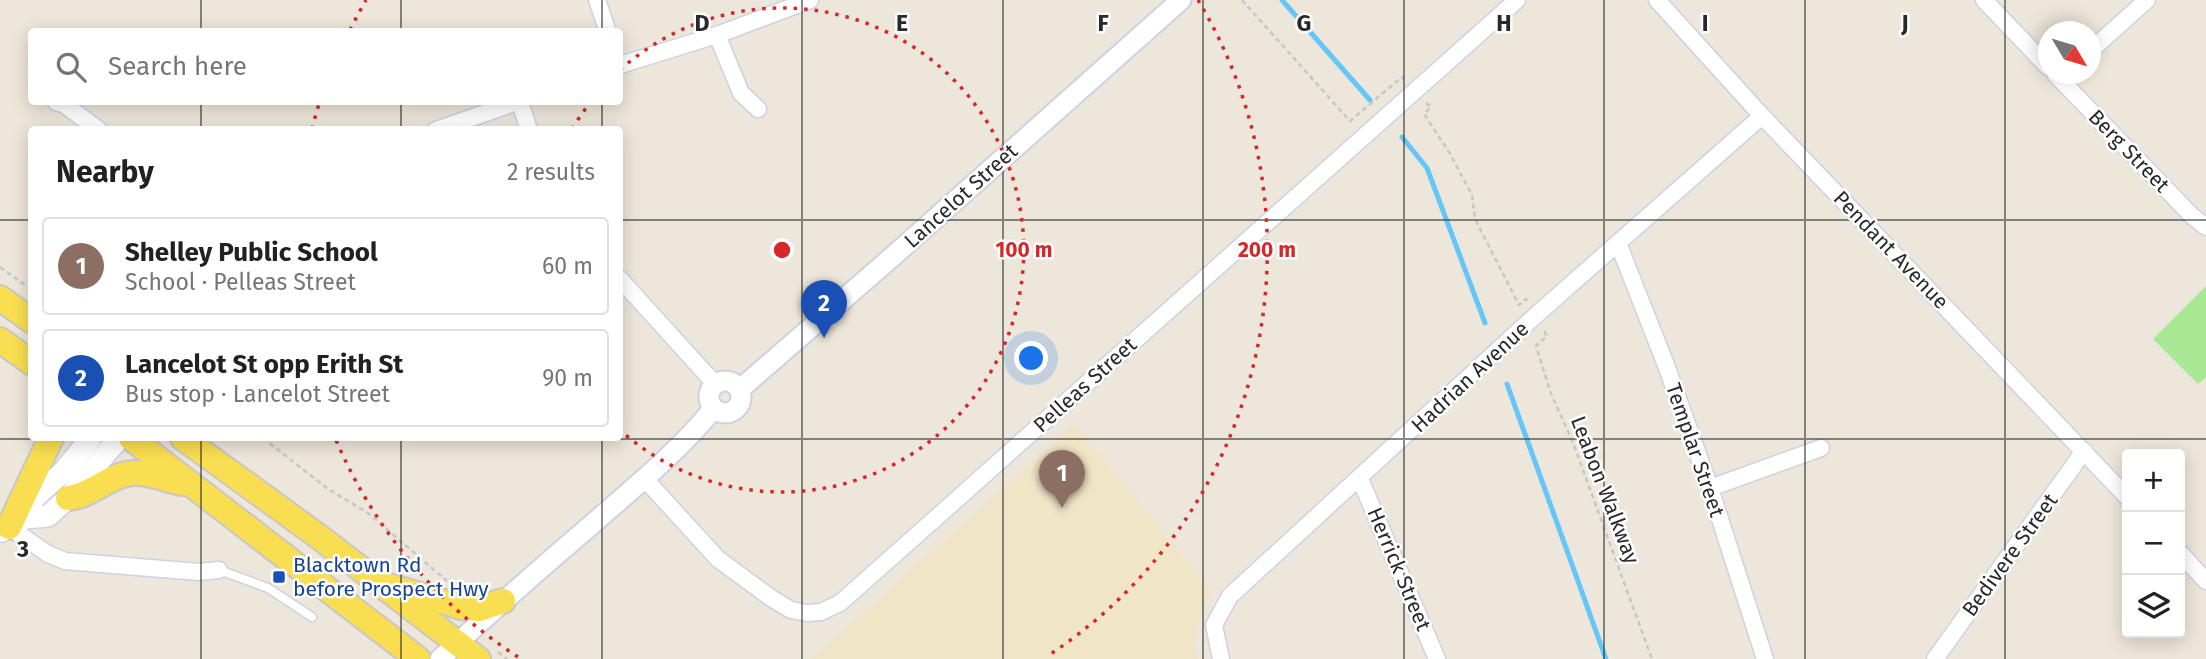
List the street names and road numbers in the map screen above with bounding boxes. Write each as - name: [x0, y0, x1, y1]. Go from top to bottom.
- street label: Berg Street: [2083, 104, 2175, 198]
- street label: Lancelot Street: [899, 138, 1023, 254]
- street label: Pendant Avenue: [1828, 185, 1954, 315]
- street label: Hadrian Avenue: [1406, 316, 1534, 438]
- street label: Pelleas Street: [1028, 332, 1142, 438]
- street label: Templar Street: [1660, 380, 1730, 521]
- street label: Leabon Walkway: [1565, 412, 1645, 568]
- street label: Bedivere Street: [1957, 488, 2064, 622]
- street label: Herrick Street: [1361, 504, 1437, 635]

